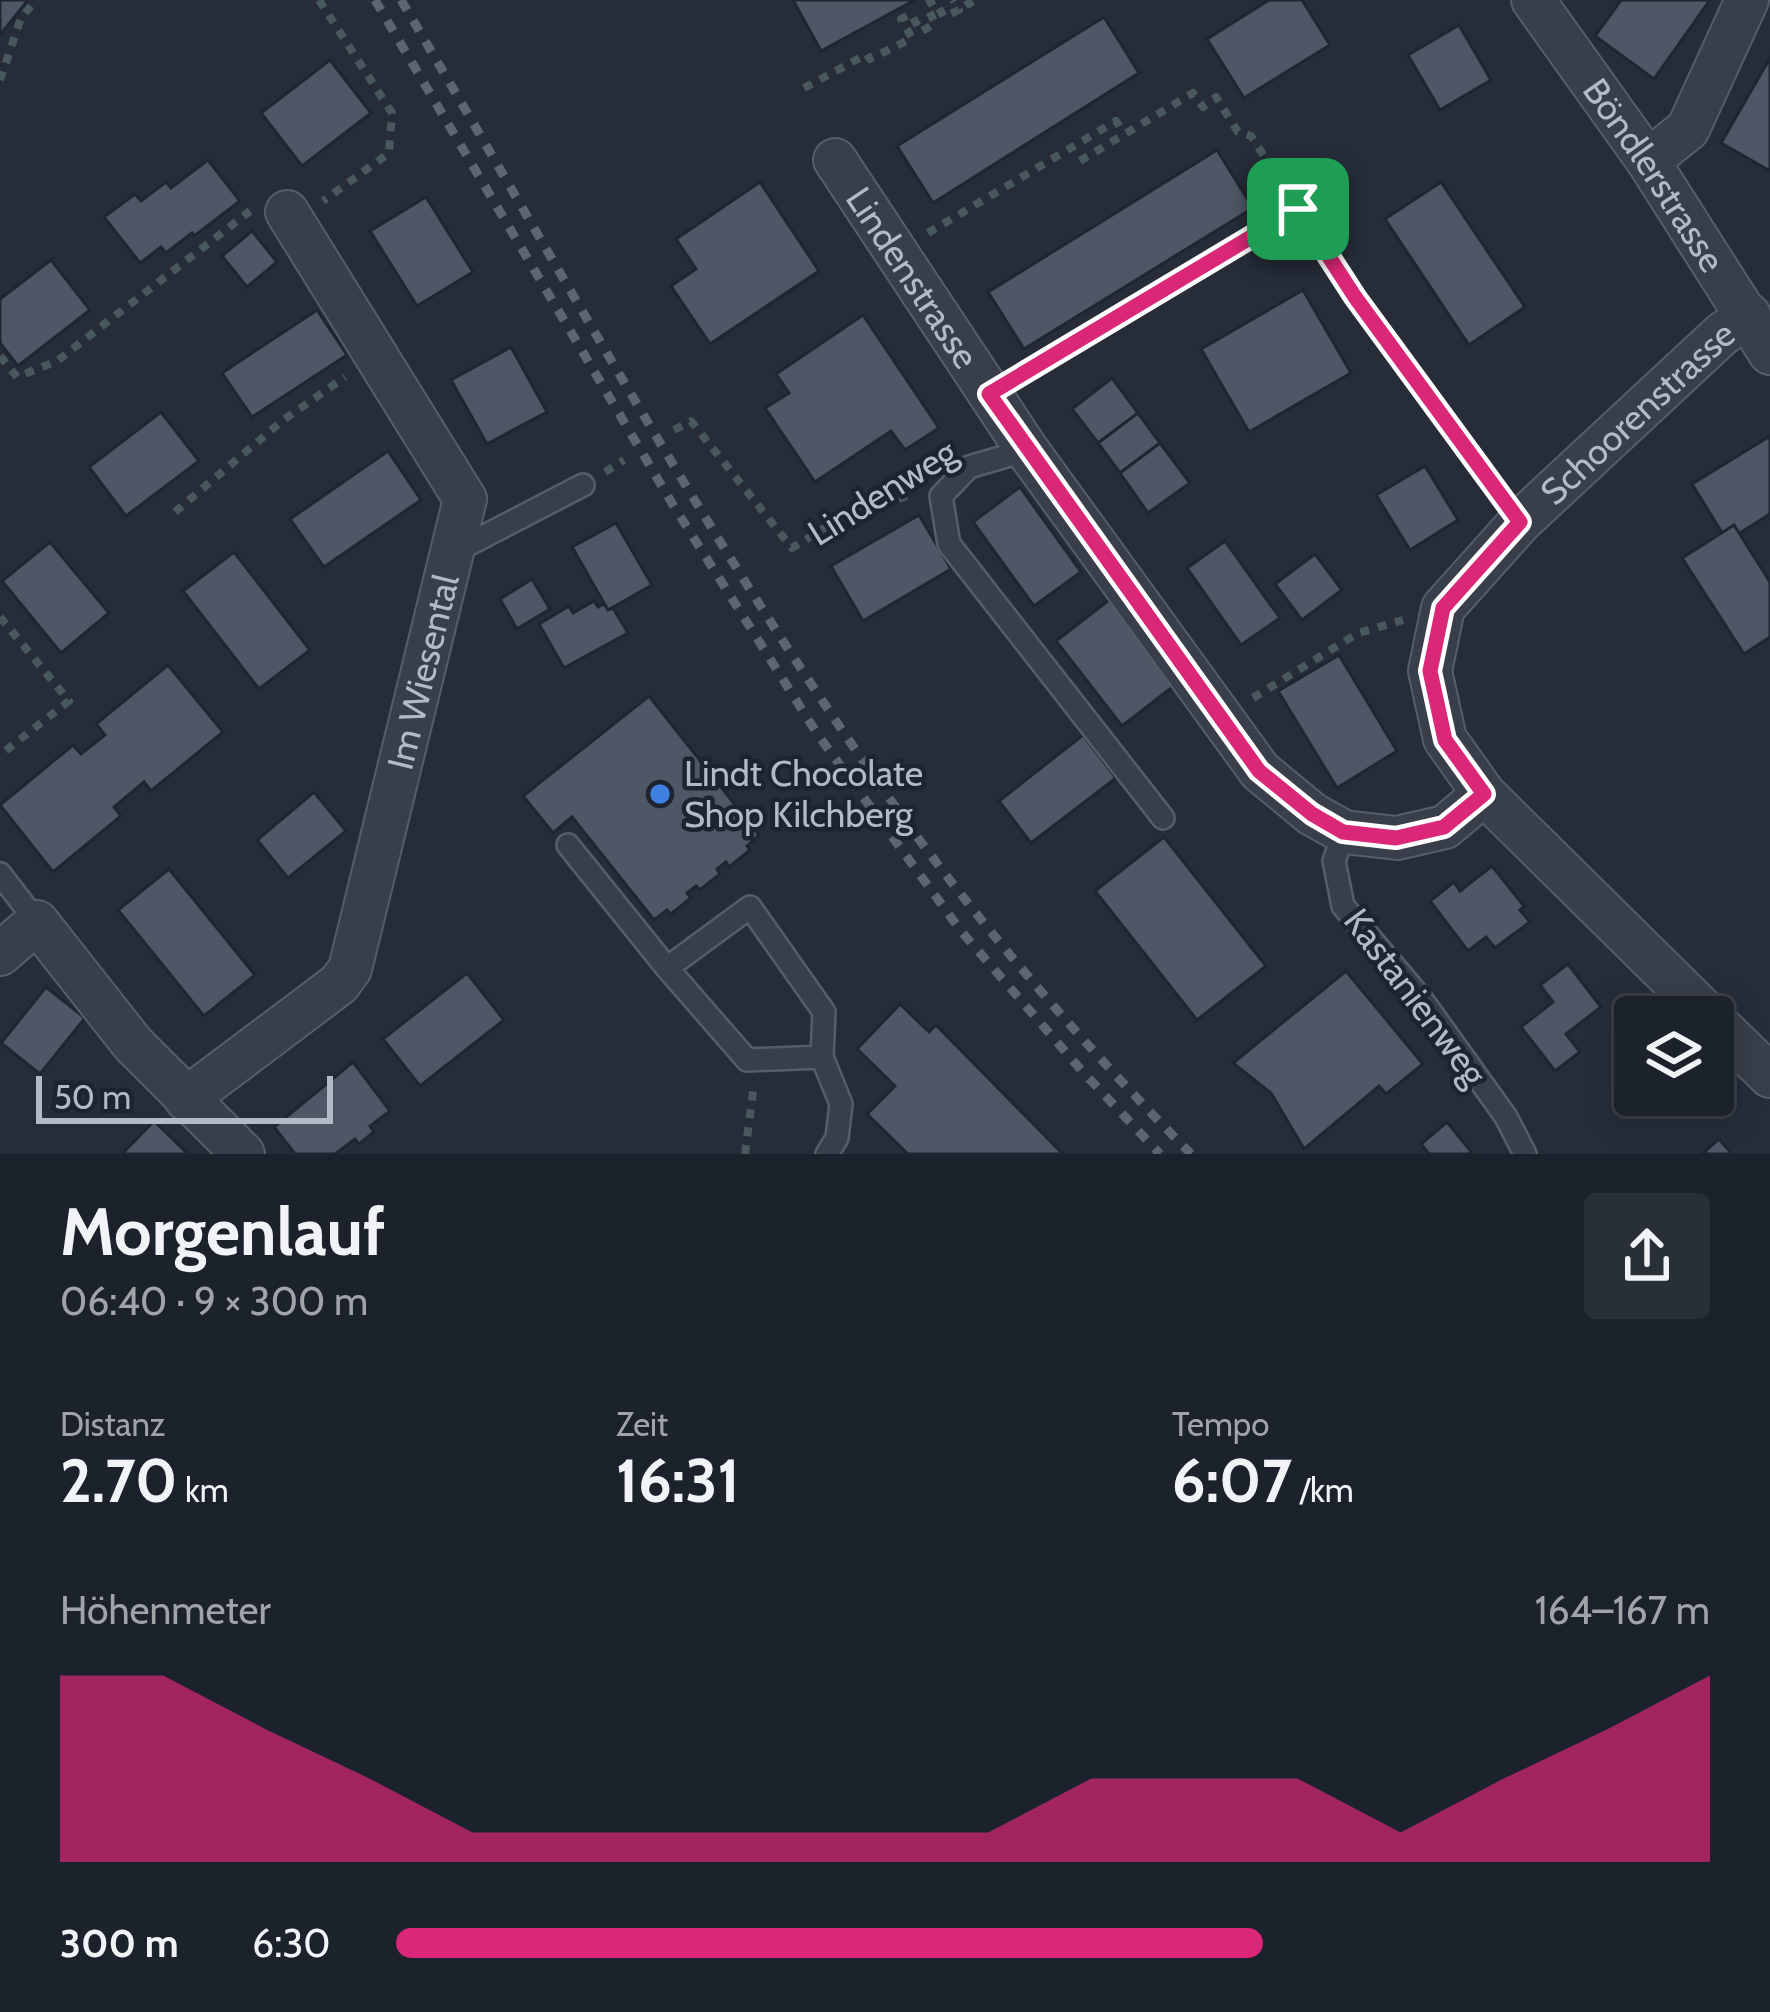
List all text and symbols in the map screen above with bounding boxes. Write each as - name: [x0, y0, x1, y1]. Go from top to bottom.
- street label: Böndlerstrasse: [1574, 70, 1735, 280]
- pin: [1247, 158, 1349, 260]
- icon: arrive: [1265, 176, 1331, 242]
- street label: Lindenstrasse: [837, 179, 989, 376]
- street label: Schoorenstrasse: [1531, 310, 1743, 514]
- street label: Lindenweg: [800, 429, 965, 555]
- street label: Im Wiesental: [378, 569, 468, 774]
- place label: Lindt Chocolate Shop Kilchberg: [684, 751, 923, 836]
- marker: Lindt Chocolate Shop Kilchberg: [647, 781, 673, 807]
- street label: Kastanienweg: [1335, 900, 1497, 1095]
- map controls: [1614, 996, 1734, 1116]
- button: layers: [1614, 996, 1734, 1116]
- scale bar: [36, 1070, 333, 1123]
- text: 50 m: [54, 1077, 131, 1117]
- text: Morgenlauf: [60, 1191, 385, 1272]
- button: share: [1584, 1193, 1710, 1319]
- text: 06:40 · 9 × 300 m: [60, 1277, 368, 1325]
- text: Distanz: [60, 1404, 165, 1444]
- text: Zeit: [616, 1404, 668, 1444]
- text: Tempo: [1172, 1404, 1269, 1444]
- text: 2.70: [60, 1444, 177, 1517]
- text: 16:31: [616, 1444, 740, 1517]
- text: 6:07: [1172, 1444, 1292, 1517]
- text: km: [177, 1470, 229, 1510]
- text: /km: [1292, 1470, 1354, 1510]
- text: Höhenmeter: [60, 1586, 271, 1634]
- text: 164–167 m: [1535, 1586, 1710, 1634]
- text: 300 m: [60, 1919, 179, 1967]
- text: 6:30: [252, 1919, 331, 1967]

